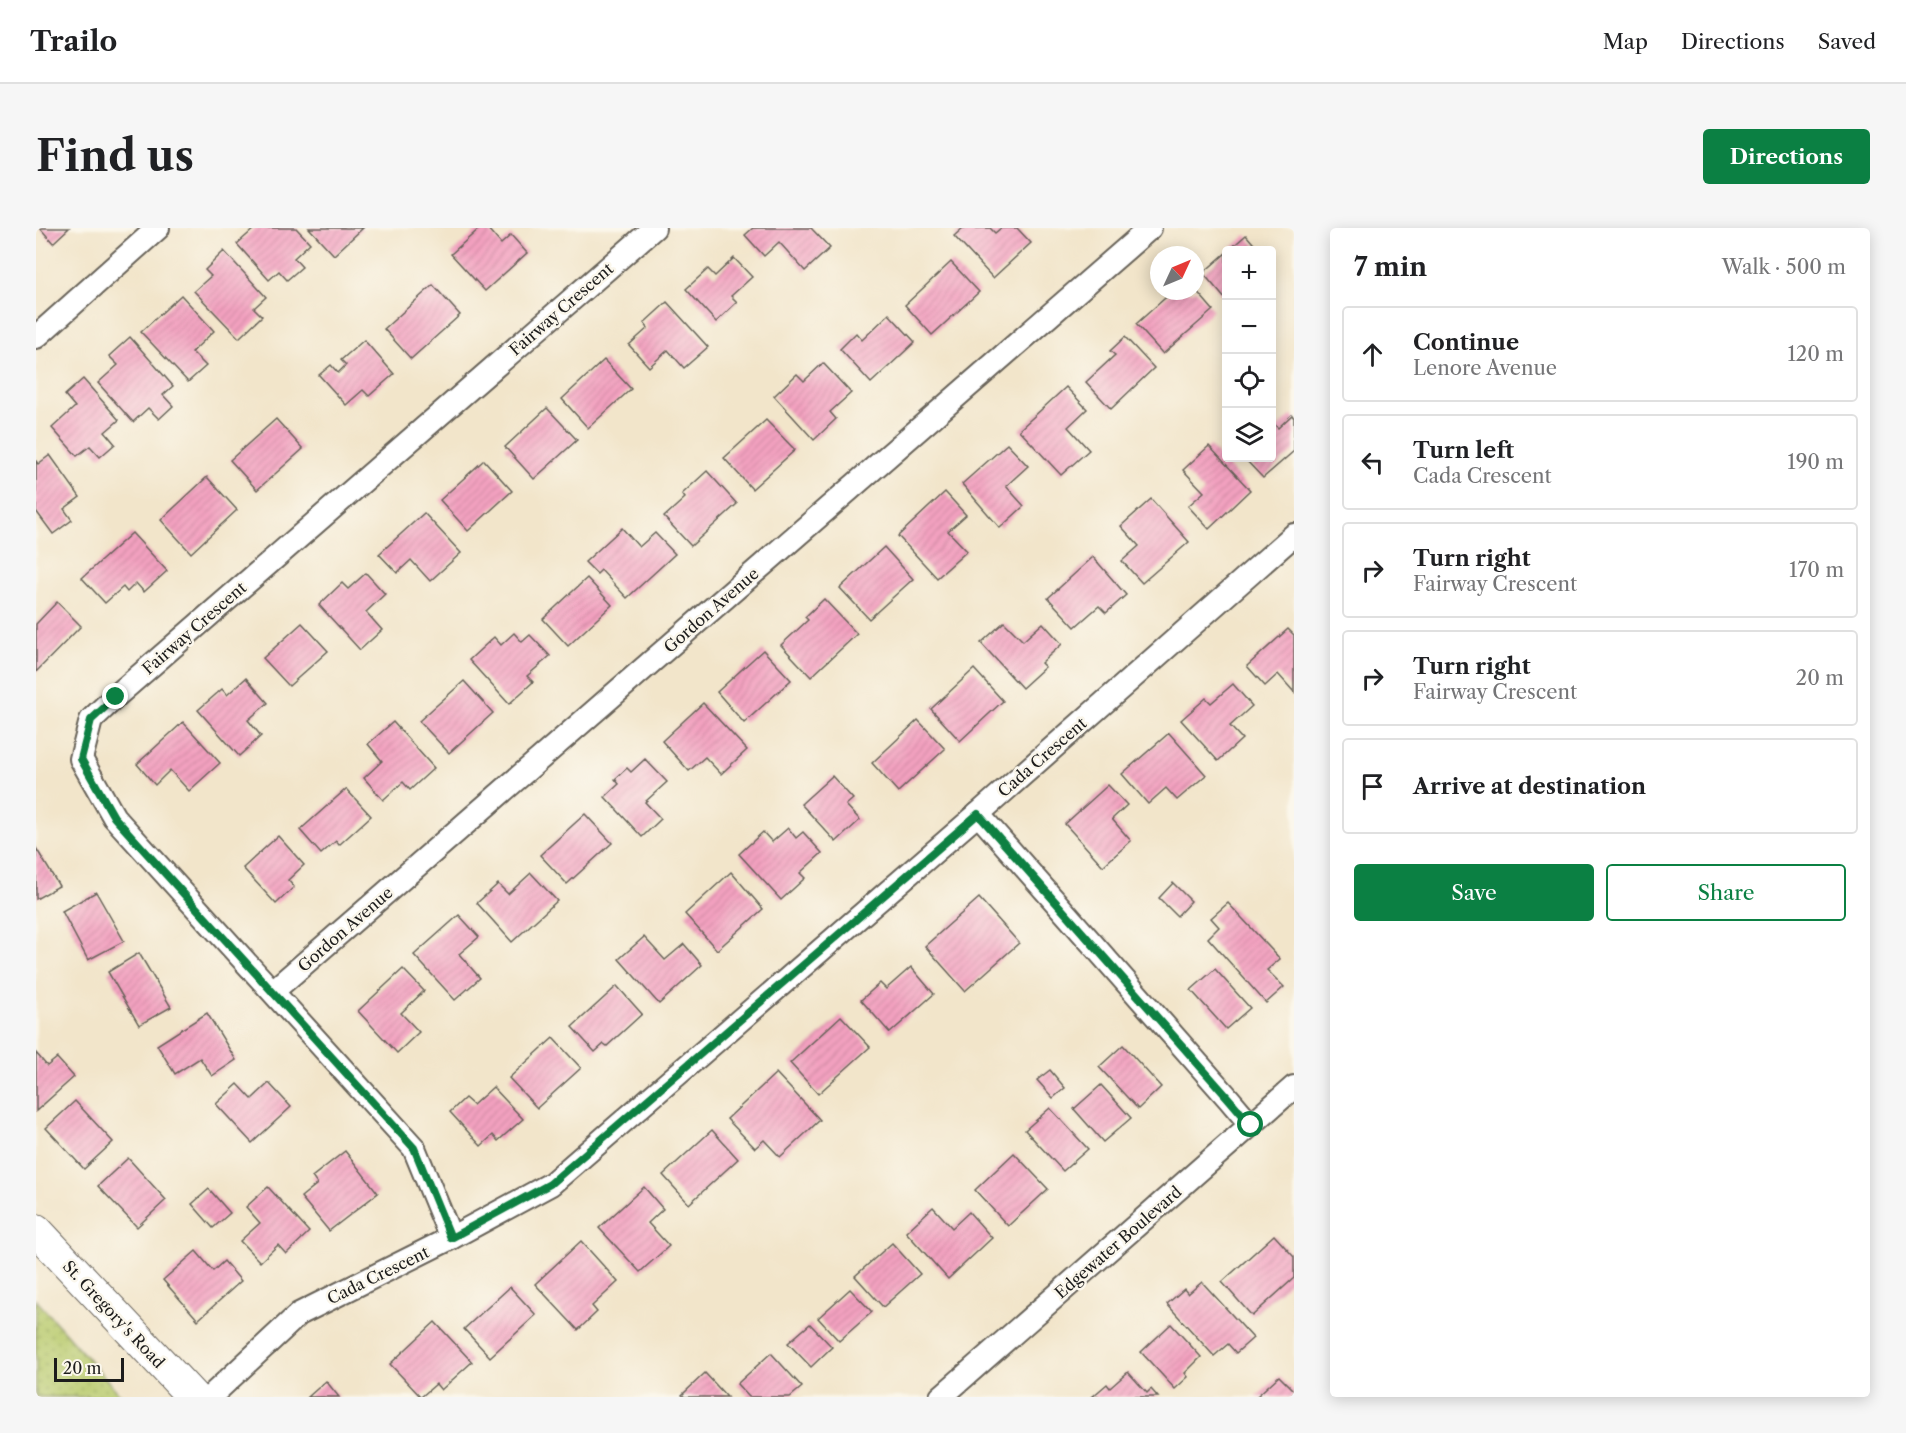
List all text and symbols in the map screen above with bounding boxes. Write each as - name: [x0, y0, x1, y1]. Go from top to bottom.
- text: Trailo: [30, 24, 117, 58]
- text: Map: [1603, 29, 1648, 54]
- text: Directions: [1681, 29, 1785, 54]
- text: Saved: [1818, 29, 1876, 54]
- button: Directions: [1703, 129, 1870, 184]
- text: Find us: [36, 130, 194, 182]
- north arrow: [1150, 246, 1204, 300]
- map controls: [1222, 246, 1276, 462]
- button: +: [1222, 246, 1276, 300]
- text: 7 min: [1354, 251, 1427, 283]
- text: Walk · 500 m: [1722, 255, 1846, 279]
- street label: Fairway Crescent: [505, 258, 617, 360]
- button: −: [1222, 300, 1276, 354]
- text: Continue: [1413, 329, 1519, 356]
- icon: ahead: [1356, 338, 1389, 371]
- text: 120 m: [1787, 342, 1844, 366]
- button: locate: [1222, 354, 1276, 408]
- text: Lenore Avenue: [1413, 356, 1557, 380]
- button: layers: [1222, 408, 1276, 462]
- text: Turn left: [1413, 437, 1514, 464]
- icon: left: [1356, 446, 1389, 479]
- text: 190 m: [1787, 450, 1844, 474]
- text: Cada Crescent: [1413, 464, 1552, 488]
- text: Turn right: [1413, 545, 1531, 572]
- icon: right: [1356, 554, 1389, 587]
- text: 170 m: [1789, 558, 1844, 582]
- street label: Gordon Avenue: [659, 563, 763, 657]
- text: Fairway Crescent: [1413, 572, 1577, 596]
- street label: Fairway Crescent: [138, 577, 250, 679]
- text: Turn right: [1413, 653, 1531, 680]
- icon: right: [1356, 662, 1389, 695]
- text: 20 m: [1796, 666, 1844, 690]
- text: Fairway Crescent: [1413, 680, 1577, 704]
- route end: [102, 683, 128, 709]
- street label: Cada Crescent: [994, 713, 1091, 801]
- icon: arrive: [1356, 770, 1389, 803]
- text: Arrive at destination: [1413, 773, 1646, 800]
- button: Save: [1354, 864, 1594, 921]
- button: Share: [1606, 864, 1846, 921]
- street label: Gordon Avenue: [293, 882, 397, 976]
- route start: [1237, 1111, 1263, 1137]
- street label: Edgewater Boulevard: [1050, 1181, 1186, 1303]
- street label: Cada Crescent: [324, 1242, 433, 1308]
- street label: St. Gregory's Road: [59, 1256, 169, 1372]
- scale bar: [54, 1355, 124, 1382]
- text: 20 m: [63, 1358, 102, 1378]

